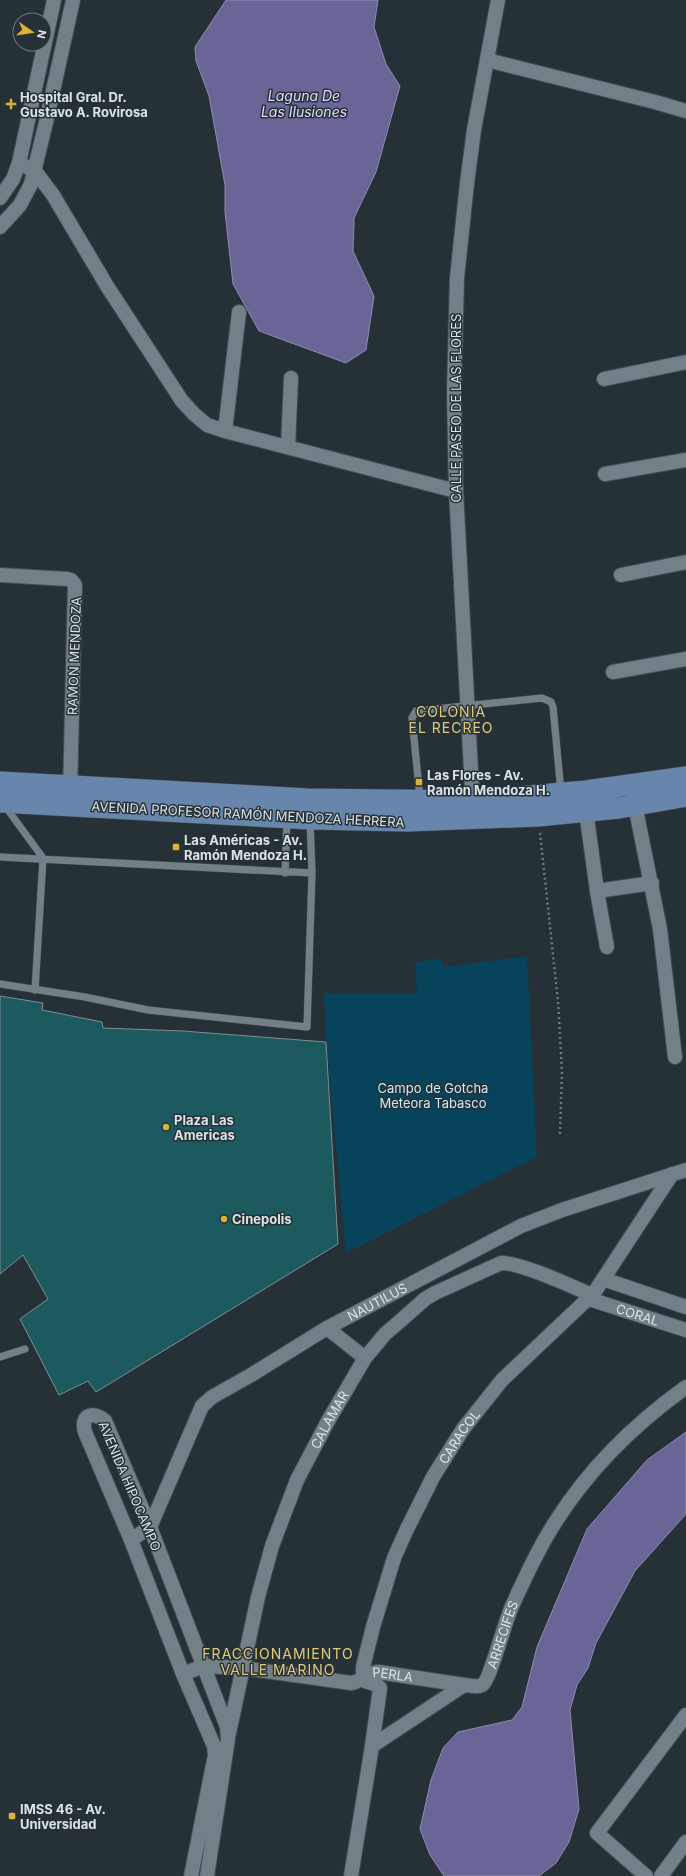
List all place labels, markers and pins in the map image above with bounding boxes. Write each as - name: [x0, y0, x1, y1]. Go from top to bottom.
- place label: Hospital Gral. Dr. Gustavo A. Rovirosa: [20, 89, 148, 120]
- marker: Hospital Gral. Dr. Gustavo A. Rovirosa: [5, 98, 17, 110]
- place label: Las Flores - Av. Ramón Mendoza H.: [427, 767, 550, 798]
- marker: Las Flores - Av. Ramón Mendoza H.: [414, 777, 424, 787]
- place label: Las Américas - Av. Ramón Mendoza H.: [184, 832, 307, 863]
- marker: Las Américas - Av. Ramón Mendoza H.: [171, 842, 181, 852]
- place label: Plaza Las Americas: [174, 1112, 235, 1143]
- marker: Plaza Las Americas: [161, 1122, 171, 1132]
- place label: Cinepolis: [232, 1211, 291, 1227]
- marker: Cinepolis: [219, 1214, 229, 1224]
- place label: IMSS 46 - Av. Universidad: [20, 1801, 106, 1832]
- marker: IMSS 46 - Av. Universidad: [7, 1811, 17, 1821]

